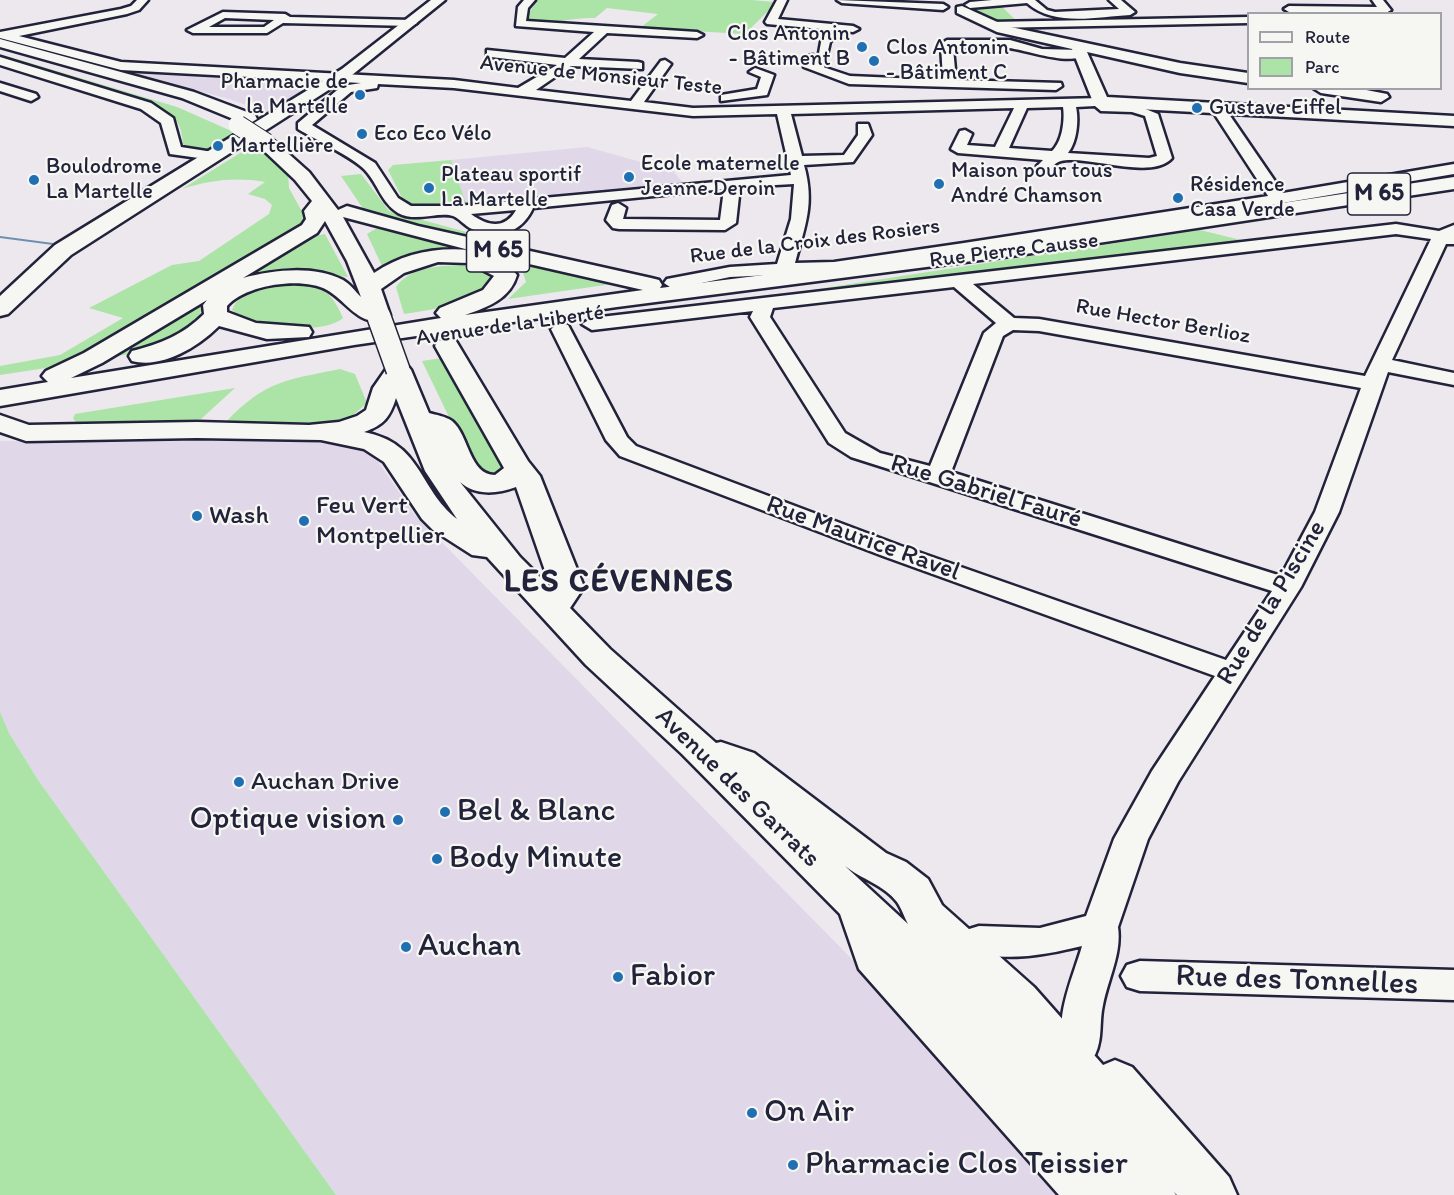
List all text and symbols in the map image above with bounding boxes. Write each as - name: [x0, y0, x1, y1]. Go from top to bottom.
- legend: [1247, 12, 1442, 90]
- place label: Clos Antonin - Bâtiment B: [727, 21, 850, 72]
- text: Route: [1305, 26, 1350, 48]
- place label: Clos Antonin - Bâtiment C: [886, 35, 1009, 86]
- marker: Clos Antonin - Bâtiment B: [855, 40, 869, 54]
- street label: Avenue de Monsieur Teste: [479, 50, 723, 102]
- marker: Clos Antonin - Bâtiment C: [867, 54, 881, 68]
- text: Parc: [1305, 56, 1339, 78]
- place label: Pharmacie de la Martelle: [221, 69, 348, 120]
- marker: Pharmacie de la Martelle: [353, 88, 367, 102]
- place label: Gustave Eiffel: [1209, 95, 1341, 121]
- marker: Gustave Eiffel: [1190, 101, 1204, 115]
- place label: Eco Eco Vélo: [374, 121, 491, 147]
- marker: Eco Eco Vélo: [355, 127, 369, 141]
- place label: Martellière: [230, 133, 333, 159]
- marker: Martellière: [211, 139, 225, 153]
- place label: Ecole maternelle Jeanne Deroin: [641, 151, 800, 202]
- place label: Boulodrome La Martelle: [46, 154, 162, 206]
- place label: Maison pour tous André Chamson: [951, 158, 1113, 210]
- place label: Plateau sportif La Martelle: [441, 162, 581, 214]
- marker: Ecole maternelle Jeanne Deroin: [622, 170, 636, 184]
- place label: Résidence Casa Verde: [1190, 172, 1295, 224]
- marker: Boulodrome La Martelle: [27, 173, 41, 187]
- road number: M 65: [1348, 173, 1410, 215]
- marker: Maison pour tous André Chamson: [932, 177, 946, 191]
- marker: Plateau sportif La Martelle: [422, 181, 436, 195]
- marker: Résidence Casa Verde: [1171, 191, 1185, 205]
- street label: Rue de la Croix des Rosiers: [688, 214, 942, 270]
- street label: Rue Pierre Causse: [928, 228, 1100, 274]
- road number: M 65: [466, 230, 530, 272]
- street label: Rue Hector Berlioz: [1074, 294, 1252, 350]
- street label: Avenue de la Liberté: [414, 300, 606, 352]
- street label: Rue Gabriel Fauré: [887, 448, 1085, 536]
- street label: Rue Maurice Ravel: [762, 489, 964, 589]
- place label: Feu Vert Montpellier: [316, 490, 444, 552]
- place label: Wash: [209, 500, 269, 532]
- marker: Wash: [190, 509, 204, 523]
- marker: Feu Vert Montpellier: [297, 514, 311, 528]
- street label: Rue de la Piscine: [1211, 515, 1333, 691]
- district label: LES CÉVENNES: [504, 564, 734, 602]
- street label: Avenue des Garrats: [648, 701, 826, 875]
- place label: Auchan Drive: [251, 766, 399, 798]
- marker: Auchan Drive: [232, 775, 246, 789]
- place label: Bel & Blanc: [457, 793, 616, 831]
- place label: Optique vision: [189, 801, 386, 839]
- marker: Bel & Blanc: [438, 805, 452, 819]
- marker: Optique vision: [391, 813, 405, 827]
- place label: Body Minute: [449, 840, 622, 878]
- marker: Body Minute: [430, 852, 444, 866]
- place label: Auchan: [418, 928, 521, 966]
- marker: Auchan: [399, 940, 413, 954]
- place label: Fabior: [630, 958, 715, 996]
- street label: Rue des Tonnelles: [1175, 958, 1419, 1004]
- marker: Fabior: [611, 970, 625, 984]
- place label: On Air: [764, 1094, 854, 1132]
- marker: On Air: [745, 1106, 759, 1120]
- place label: Pharmacie Clos Teissier: [805, 1146, 1128, 1184]
- marker: Pharmacie Clos Teissier: [786, 1158, 800, 1172]

